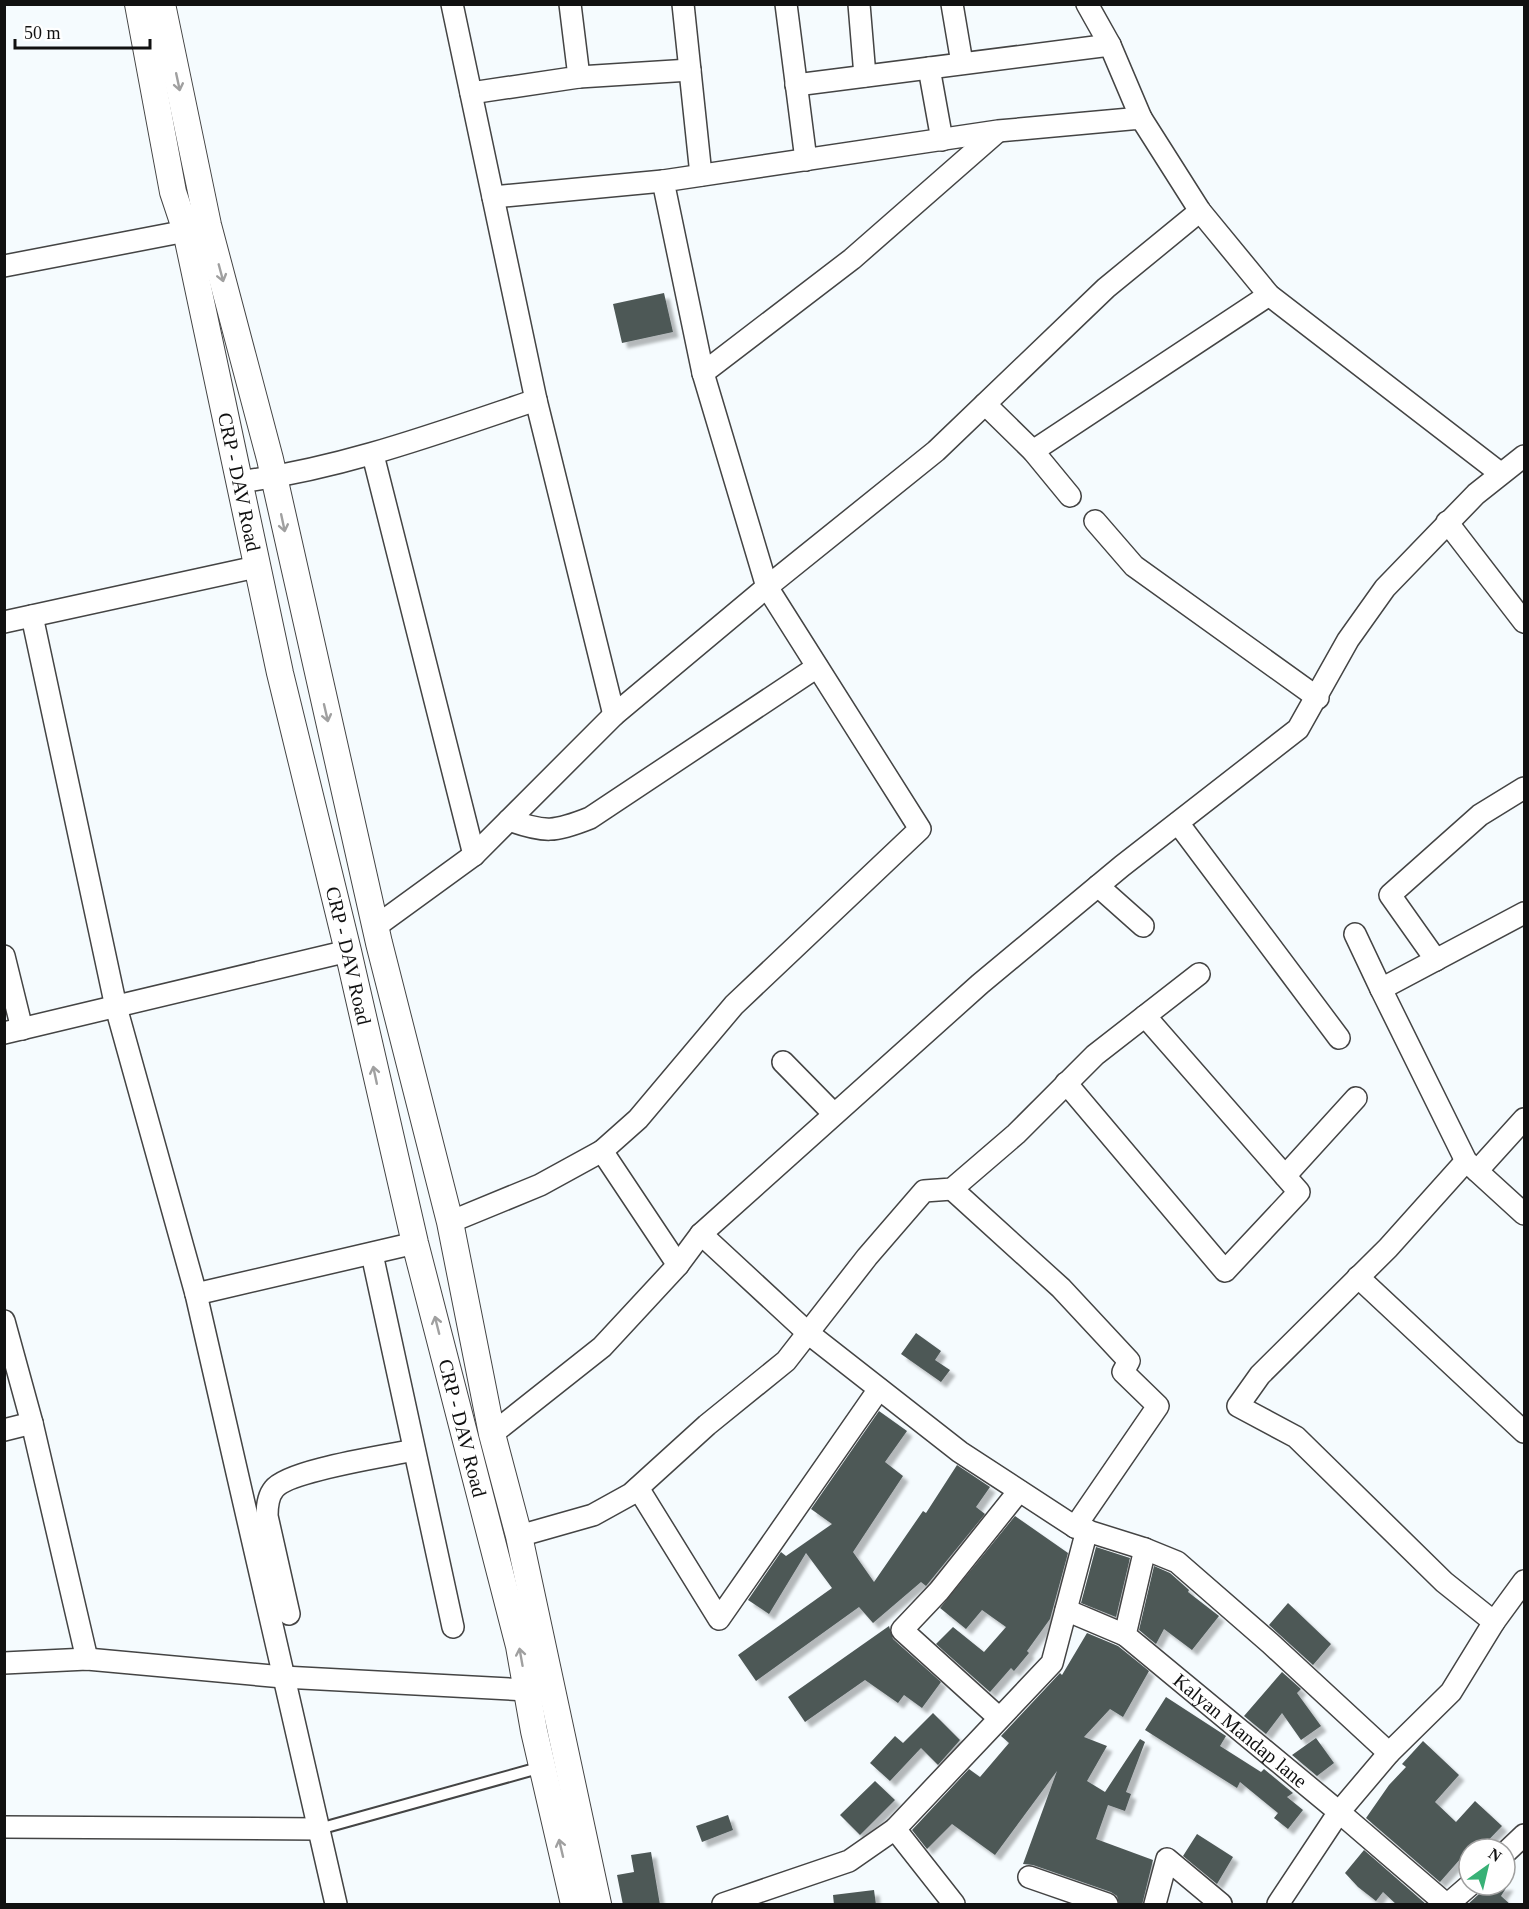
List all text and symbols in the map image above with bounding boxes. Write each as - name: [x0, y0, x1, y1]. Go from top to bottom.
- scale bar: [15, 12, 150, 50]
- text: 50 m: [24, 23, 61, 43]
- one-way arrow: [173, 72, 184, 92]
- one-way arrow: [215, 263, 227, 282]
- street label: CRP - DAV Road: [214, 411, 265, 553]
- one-way arrow: [278, 513, 290, 532]
- one-way arrow: [321, 703, 333, 722]
- street label: CRP - DAV Road: [322, 884, 376, 1027]
- one-way arrow: [369, 1066, 380, 1085]
- one-way arrow: [430, 1316, 442, 1335]
- street label: CRP - DAV Road: [434, 1357, 491, 1499]
- one-way arrow: [515, 1647, 526, 1667]
- street label: Kalyan Mandap lane: [1169, 1669, 1312, 1792]
- north arrow: [1457, 1837, 1517, 1897]
- one-way arrow: [555, 1838, 566, 1858]
- text: N: [1486, 1845, 1505, 1866]

